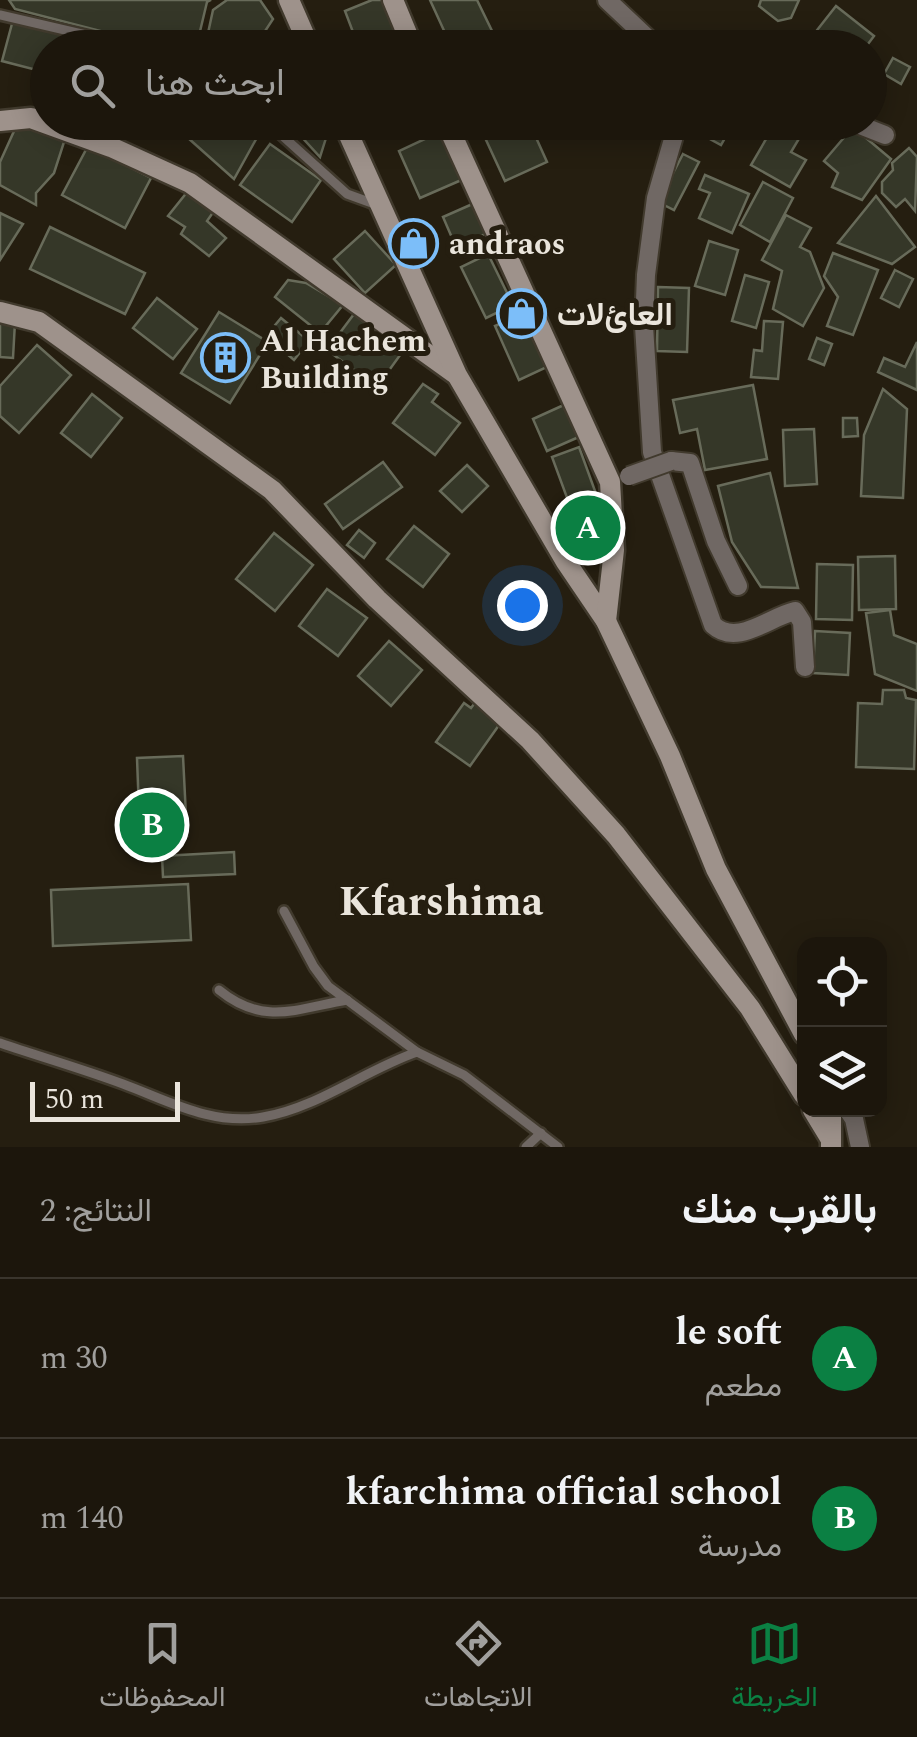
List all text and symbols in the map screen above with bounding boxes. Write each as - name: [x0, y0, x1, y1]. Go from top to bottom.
- search box: [30, 30, 887, 140]
- text: ابحث هنا: [145, 55, 285, 113]
- icon: search: [65, 58, 120, 113]
- shop icon: andraos: [388, 217, 440, 269]
- place label: andraos: [449, 220, 566, 269]
- shop icon: العائﻻت: [496, 288, 548, 340]
- place label: العائﻻت: [557, 291, 673, 340]
- place label: Al Hachem Building: [260, 317, 426, 403]
- building icon: Al Hachem Building: [199, 332, 251, 384]
- pin: A: [556, 490, 620, 566]
- your location: [497, 580, 548, 631]
- pin: B: [120, 788, 184, 862]
- district label: Kfarshima: [339, 871, 544, 934]
- map controls: [797, 937, 887, 1117]
- button: locate: [797, 937, 887, 1027]
- button: layers: [797, 1027, 887, 1117]
- scale bar: [30, 1077, 180, 1122]
- text: 50 m: [45, 1078, 104, 1121]
- text: بالقرب منك: [682, 1179, 877, 1242]
- text: النتائج: 2: [40, 1187, 152, 1236]
- text: le soft: [675, 1304, 782, 1362]
- text: 30 m: [40, 1334, 108, 1383]
- text: A: [832, 1334, 857, 1383]
- text: مطعم: [705, 1362, 782, 1411]
- text: kfarchima official school: [345, 1464, 782, 1522]
- text: 140 m: [40, 1494, 124, 1543]
- text: B: [833, 1494, 856, 1543]
- text: مدرسة: [698, 1522, 782, 1571]
- tab: المحفوظات: [99, 1616, 225, 1721]
- tab: الاتجاهات: [424, 1616, 533, 1721]
- tab: الخريطة: [731, 1616, 818, 1721]

